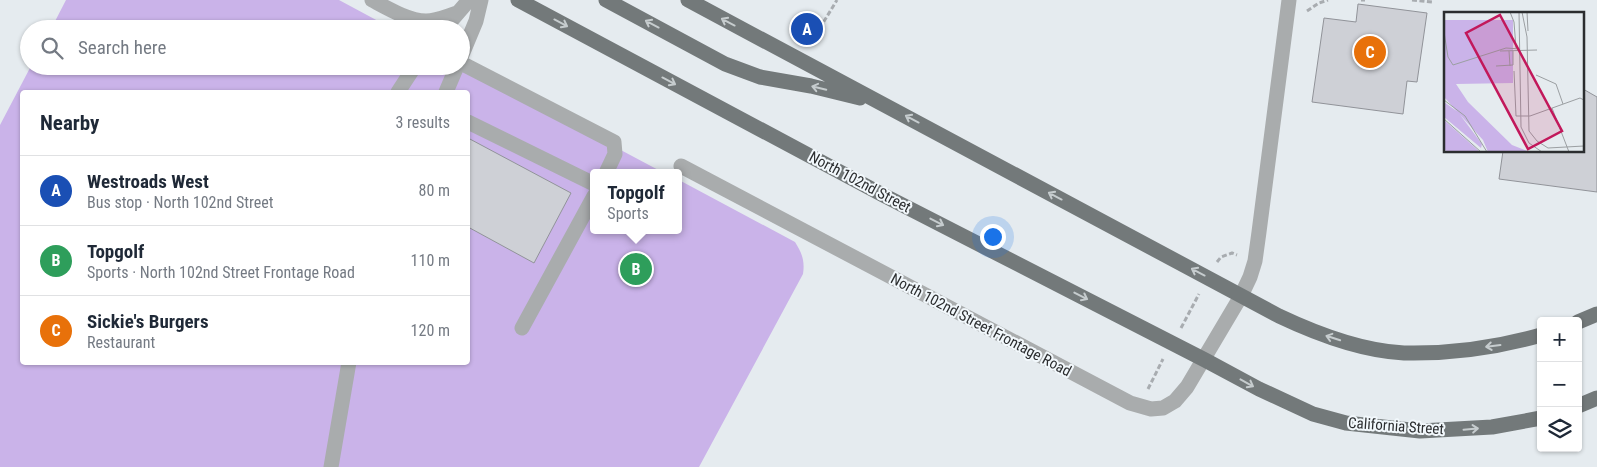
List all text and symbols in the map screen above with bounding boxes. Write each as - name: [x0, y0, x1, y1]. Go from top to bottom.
- pin: A: [791, 10, 823, 48]
- inset map: [1444, 12, 1584, 152]
- one-way arrow: [721, 17, 736, 27]
- one-way arrow: [553, 19, 568, 28]
- one-way arrow: [645, 19, 659, 29]
- search box: [20, 20, 470, 75]
- pin: C: [1354, 33, 1386, 71]
- icon: search: [38, 34, 66, 62]
- text: Search here: [78, 36, 166, 59]
- one-way arrow: [661, 77, 676, 86]
- one-way arrow: [811, 82, 827, 92]
- text: Nearby: [40, 111, 99, 135]
- text: 3 results: [395, 113, 450, 132]
- one-way arrow: [905, 114, 920, 123]
- street label: North 102nd Street: [806, 148, 914, 216]
- popup: [590, 169, 682, 234]
- text: Westroads West: [87, 170, 209, 193]
- text: A: [51, 181, 61, 200]
- text: 80 m: [418, 181, 450, 200]
- text: Topgolf: [607, 181, 665, 204]
- one-way arrow: [1048, 190, 1063, 200]
- text: Bus stop · North 102nd Street: [87, 193, 273, 212]
- text: Sports: [607, 204, 649, 223]
- one-way arrow: [929, 217, 944, 227]
- your location: [980, 224, 1006, 250]
- text: Topgolf: [87, 240, 144, 263]
- pin: B: [620, 250, 652, 288]
- text: B: [52, 251, 60, 270]
- text: 110 m: [411, 251, 450, 270]
- text: Sports · North 102nd Street Frontage Road: [87, 263, 355, 282]
- one-way arrow: [1191, 267, 1206, 277]
- street label: North 102nd Street Frontage Road: [888, 270, 1074, 380]
- one-way arrow: [1073, 292, 1088, 301]
- text: Sickie's Burgers: [87, 310, 209, 333]
- map controls: [1537, 317, 1582, 452]
- button: +: [1537, 317, 1582, 362]
- text: C: [51, 321, 61, 340]
- text: 120 m: [411, 321, 450, 340]
- one-way arrow: [1325, 332, 1341, 342]
- text: Restaurant: [87, 333, 155, 352]
- one-way arrow: [1486, 341, 1502, 351]
- button: −: [1537, 362, 1582, 407]
- one-way arrow: [1240, 378, 1255, 388]
- button: layers: [1537, 407, 1582, 452]
- street label: California Street: [1348, 414, 1444, 438]
- one-way arrow: [1463, 424, 1479, 433]

